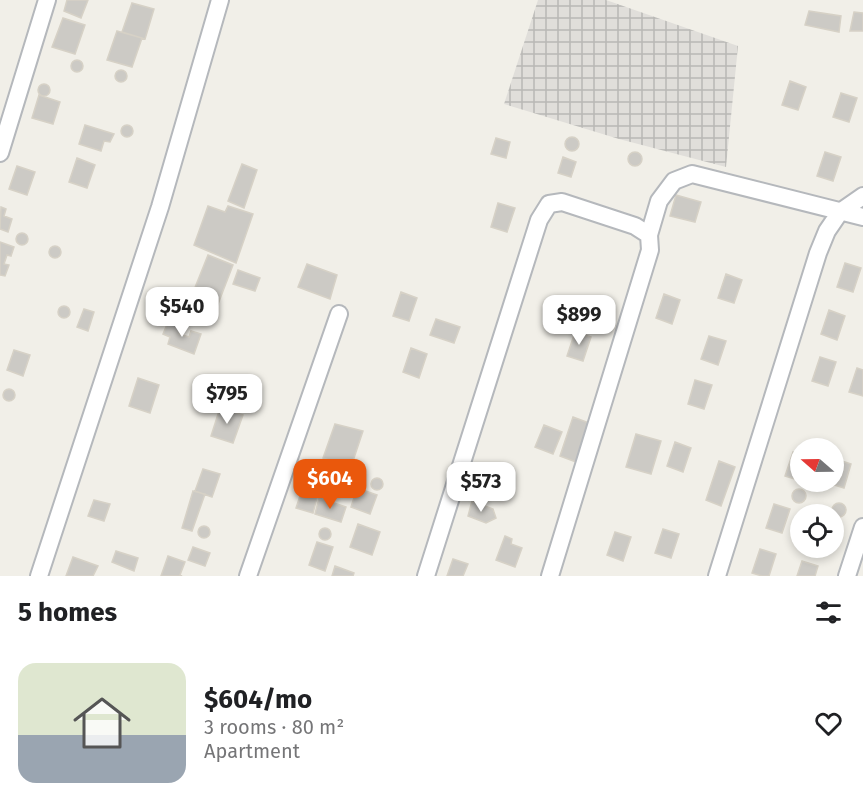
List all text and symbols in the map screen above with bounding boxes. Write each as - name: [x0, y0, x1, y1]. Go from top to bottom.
- pin: $540: [146, 287, 218, 338]
- text: $540: [160, 294, 204, 318]
- pin: $899: [543, 295, 615, 346]
- text: $899: [557, 302, 601, 326]
- pin: $795: [191, 374, 263, 425]
- text: $795: [206, 381, 248, 405]
- north arrow: [790, 438, 844, 492]
- map controls: [790, 438, 844, 558]
- pin: $604: [294, 459, 366, 510]
- pin: $573: [445, 462, 517, 513]
- text: $604: [307, 466, 353, 490]
- text: $573: [461, 469, 501, 493]
- button: locate: [790, 504, 844, 558]
- icon: filters: [812, 596, 845, 629]
- text: 5 homes: [18, 597, 117, 628]
- text: $604/mo: [204, 684, 312, 715]
- icon: home: [66, 687, 138, 759]
- icon: heart: [812, 707, 845, 740]
- text: 3 rooms · 80 m²: [204, 715, 344, 739]
- text: Apartment: [204, 739, 300, 763]

